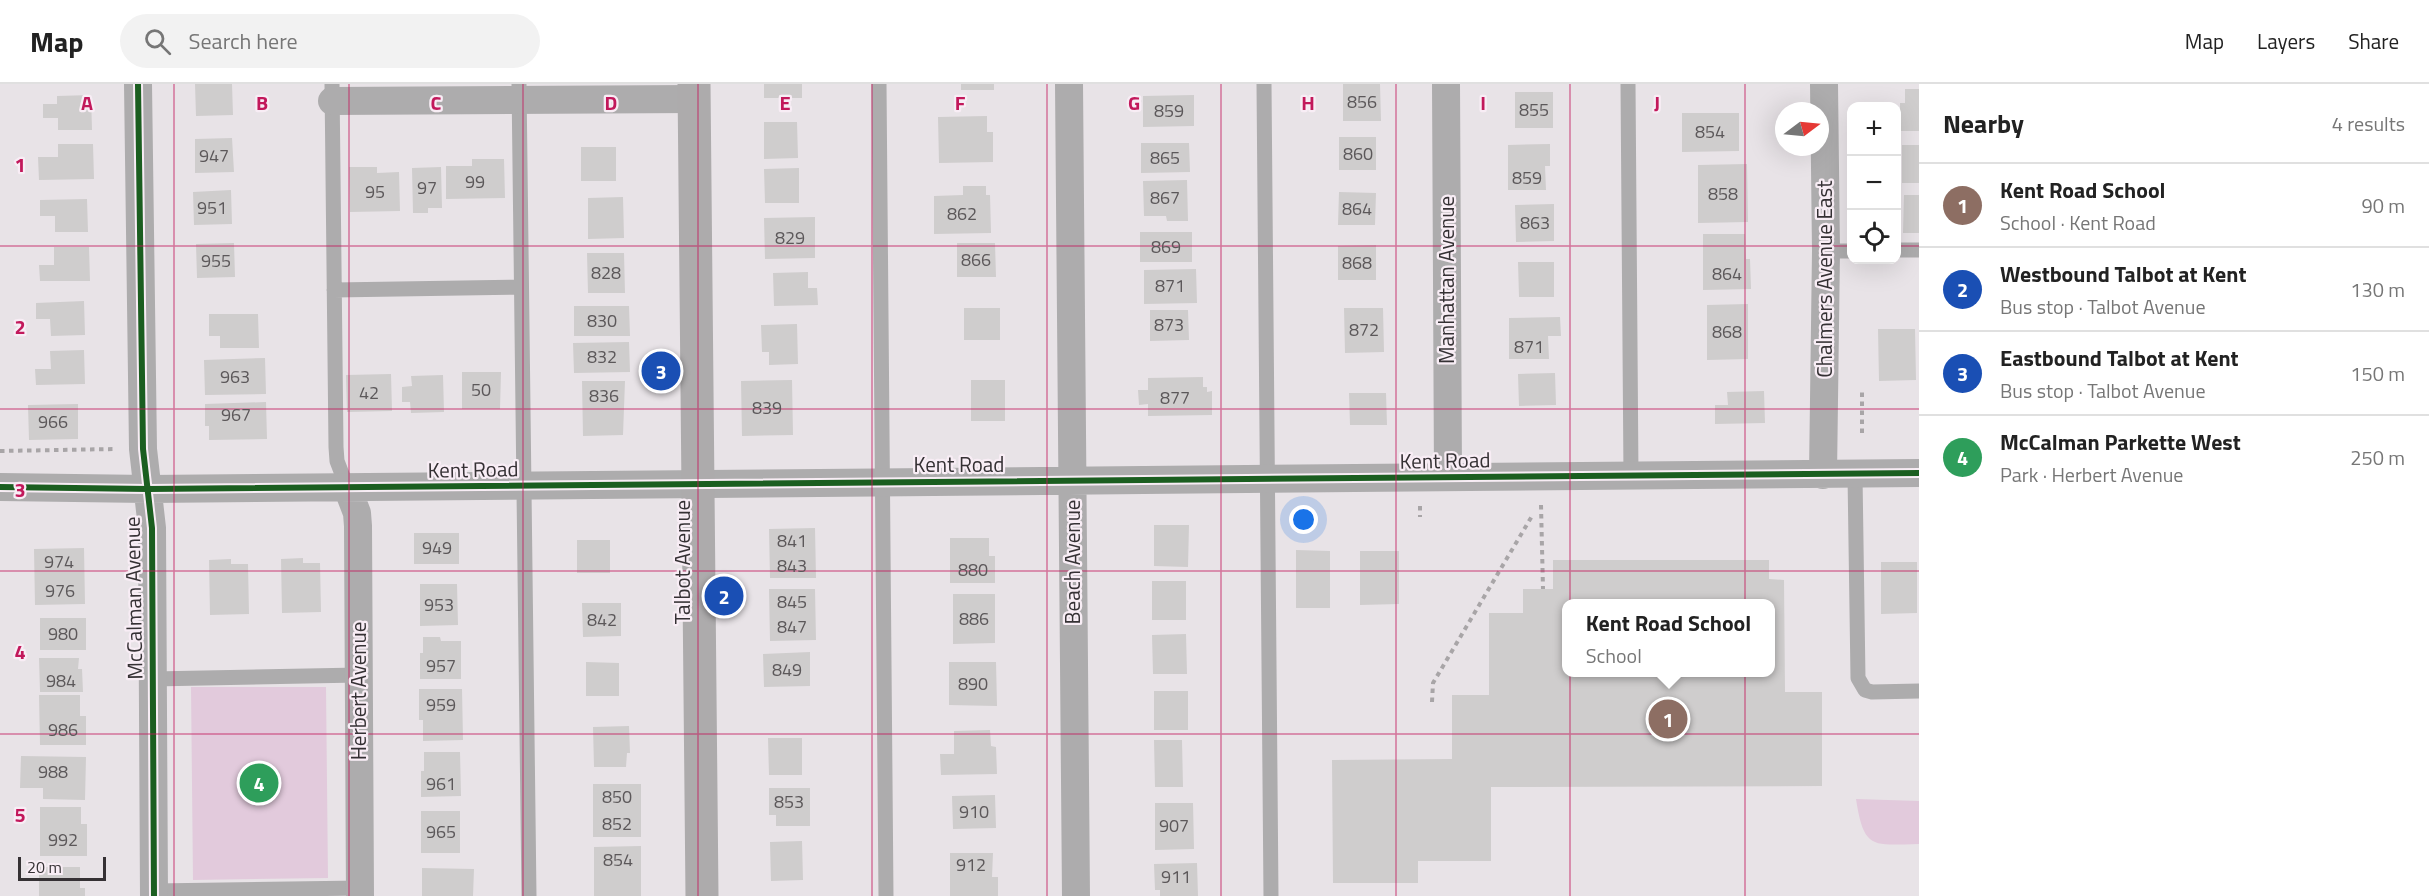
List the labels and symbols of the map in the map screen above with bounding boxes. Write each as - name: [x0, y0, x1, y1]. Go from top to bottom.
- text: A: [81, 87, 93, 118]
- text: B: [256, 87, 268, 118]
- text: C: [431, 87, 442, 118]
- text: D: [605, 87, 617, 118]
- text: E: [779, 87, 791, 118]
- text: F: [955, 87, 966, 118]
- text: G: [1128, 87, 1140, 118]
- text: H: [1301, 87, 1315, 118]
- text: I: [1480, 87, 1486, 118]
- text: J: [1654, 87, 1660, 118]
- house number: 856: [1347, 88, 1377, 115]
- house number: 855: [1519, 96, 1549, 123]
- house number: 859: [1154, 97, 1184, 124]
- north arrow: [1775, 102, 1829, 156]
- house number: 854: [1695, 118, 1725, 145]
- house number: 860: [1343, 140, 1373, 167]
- house number: 947: [199, 142, 229, 169]
- house number: 865: [1150, 144, 1180, 171]
- text: 1: [14, 149, 26, 180]
- house number: 859: [1512, 164, 1542, 191]
- house number: 99: [465, 168, 485, 195]
- house number: 97: [417, 174, 437, 201]
- house number: 95: [365, 178, 385, 205]
- house number: 858: [1708, 180, 1738, 207]
- street label: Chalmers Avenue East: [1808, 180, 1840, 378]
- house number: 867: [1150, 184, 1180, 211]
- house number: 951: [197, 194, 227, 221]
- house number: 864: [1342, 195, 1372, 222]
- street label: Manhattan Avenue: [1430, 196, 1462, 364]
- house number: 862: [947, 200, 977, 227]
- house number: 863: [1520, 209, 1550, 236]
- house number: 829: [775, 224, 805, 251]
- house number: 869: [1151, 233, 1181, 260]
- house number: 866: [961, 246, 991, 273]
- house number: 955: [201, 247, 231, 274]
- house number: 868: [1342, 249, 1372, 276]
- house number: 828: [591, 259, 621, 286]
- house number: 864: [1712, 260, 1742, 287]
- house number: 871: [1155, 272, 1185, 299]
- house number: 830: [587, 307, 617, 334]
- text: 2: [14, 311, 26, 342]
- house number: 873: [1154, 311, 1184, 338]
- house number: 872: [1349, 316, 1379, 343]
- house number: 868: [1712, 318, 1742, 345]
- house number: 871: [1514, 333, 1544, 360]
- house number: 832: [587, 343, 617, 370]
- pin: 3: [642, 348, 680, 394]
- house number: 963: [220, 363, 250, 390]
- house number: 50: [471, 376, 491, 403]
- house number: 42: [359, 379, 379, 406]
- house number: 836: [589, 382, 619, 409]
- house number: 877: [1160, 384, 1190, 411]
- house number: 839: [752, 394, 782, 421]
- house number: 967: [221, 401, 251, 428]
- house number: 966: [38, 408, 68, 435]
- street label: Kent Road: [1399, 443, 1491, 477]
- street label: Kent Road: [914, 448, 1004, 480]
- street label: Kent Road: [427, 452, 519, 486]
- text: 3: [14, 474, 26, 505]
- street label: Talbot Avenue: [666, 500, 698, 624]
- street label: Beach Avenue: [1056, 500, 1088, 624]
- your location: [1289, 505, 1318, 534]
- street label: McCalman Avenue: [116, 516, 150, 680]
- house number: 841: [777, 527, 807, 554]
- house number: 949: [422, 534, 452, 561]
- house number: 974: [44, 548, 74, 575]
- house number: 843: [777, 552, 807, 579]
- house number: 880: [958, 556, 988, 583]
- pin: 2: [704, 574, 744, 618]
- house number: 976: [45, 577, 75, 604]
- house number: 845: [777, 588, 807, 615]
- house number: 953: [424, 591, 454, 618]
- house number: 886: [959, 605, 989, 632]
- house number: 842: [587, 606, 617, 633]
- house number: 847: [777, 613, 807, 640]
- house number: 980: [48, 620, 78, 647]
- street label: Herbert Avenue: [342, 622, 374, 760]
- text: 4: [14, 636, 26, 667]
- house number: 957: [426, 652, 456, 679]
- house number: 849: [772, 656, 802, 683]
- house number: 984: [46, 667, 76, 694]
- house number: 890: [958, 670, 988, 697]
- house number: 959: [426, 691, 456, 718]
- pin: 1: [1648, 696, 1688, 742]
- house number: 986: [48, 716, 78, 743]
- house number: 988: [38, 758, 68, 785]
- pin: 4: [240, 760, 278, 806]
- house number: 961: [426, 770, 456, 797]
- house number: 850: [602, 783, 632, 810]
- house number: 853: [774, 788, 804, 815]
- house number: 910: [959, 798, 989, 825]
- text: 5: [14, 799, 26, 830]
- house number: 852: [602, 810, 632, 837]
- house number: 907: [1159, 812, 1189, 839]
- house number: 965: [426, 818, 456, 845]
- house number: 992: [48, 826, 78, 853]
- house number: 854: [603, 846, 633, 873]
- house number: 912: [956, 851, 986, 878]
- scale bar: [18, 854, 106, 882]
- house number: 911: [1161, 863, 1191, 890]

